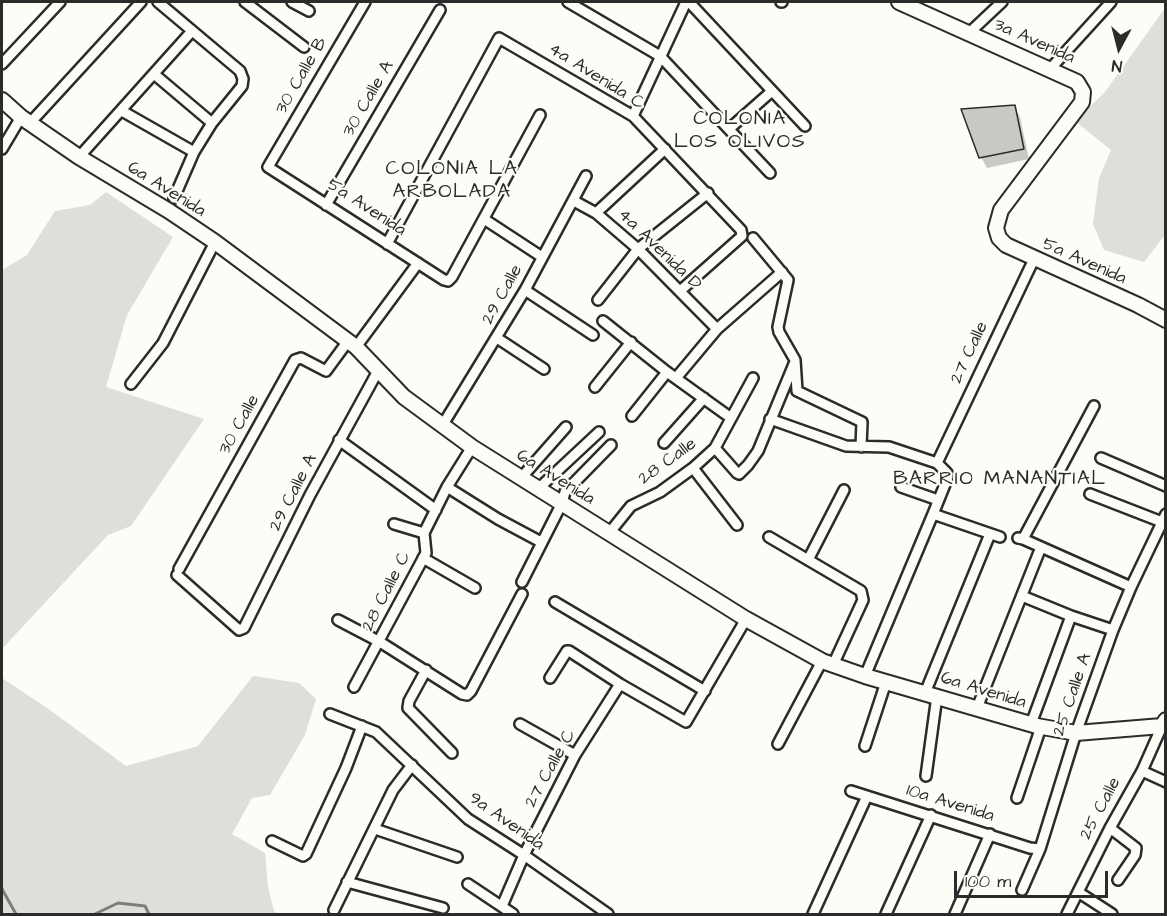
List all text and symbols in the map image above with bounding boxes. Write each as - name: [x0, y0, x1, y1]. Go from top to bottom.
- street label: 3a Avenida: [990, 15, 1078, 69]
- north arrow: [1089, 18, 1149, 78]
- street label: 30 Calle B: [271, 34, 333, 118]
- street label: 4a Avenida C: [544, 39, 648, 115]
- text: N: [1110, 54, 1123, 77]
- street label: 30 Calle A: [339, 57, 399, 141]
- district label: COLONIA LOS OLIVOS: [674, 108, 806, 155]
- street label: 6a Avenida: [123, 157, 209, 223]
- district label: COLONIA LA ARBOLADA: [386, 158, 518, 205]
- street label: 5a Avenida: [322, 174, 410, 242]
- street label: 4a Avenida D: [613, 205, 705, 295]
- street label: 5a Avenida: [1039, 234, 1129, 290]
- street label: 29 Calle: [478, 261, 528, 329]
- street label: 27 Calle: [946, 319, 994, 387]
- street label: 30 Calle: [215, 391, 265, 459]
- street label: 28 Calle: [635, 434, 701, 490]
- street label: 6a Avenida: [512, 445, 598, 511]
- street label: 29 Calle A: [265, 451, 323, 535]
- district label: BARRIO MANANTIAL: [893, 468, 1107, 492]
- street label: 28 Calle C: [358, 549, 416, 635]
- street label: 25 Calle A: [1049, 651, 1097, 739]
- street label: 6a Avenida: [938, 668, 1028, 714]
- street label: 27 Calle C: [521, 726, 581, 812]
- street label: 25 Calle: [1076, 774, 1126, 844]
- street label: 10a Avenida: [903, 780, 997, 828]
- street label: 9a Avenida: [464, 788, 548, 856]
- scale bar: [957, 859, 1112, 897]
- text: 100 m: [965, 869, 1011, 894]

